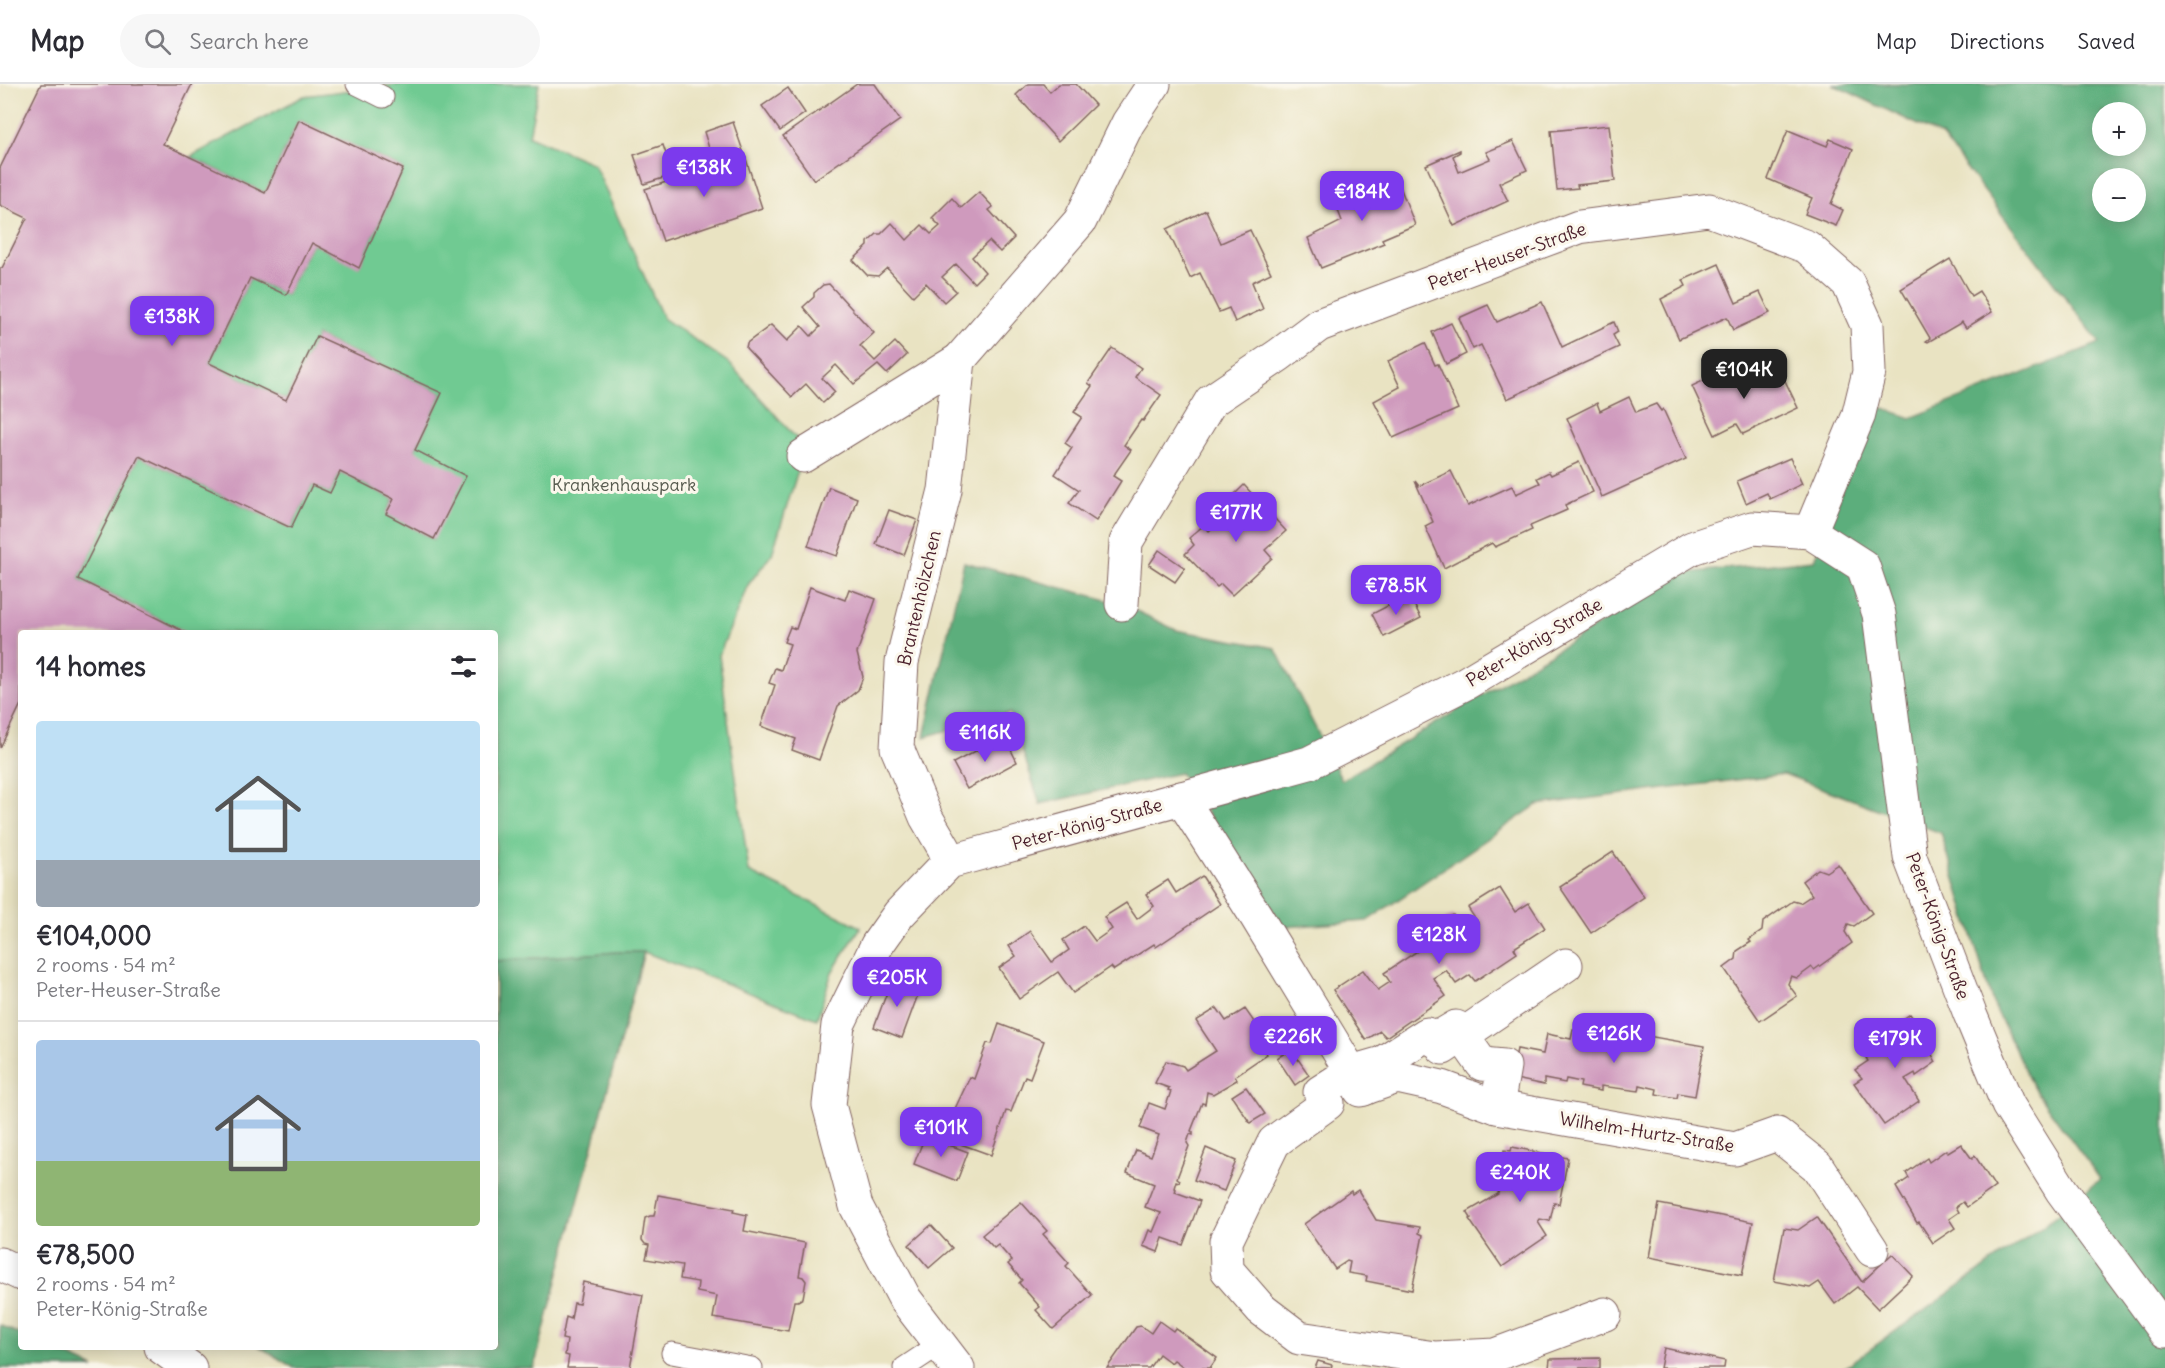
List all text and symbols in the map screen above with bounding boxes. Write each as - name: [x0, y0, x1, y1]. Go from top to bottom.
- search box: [120, 14, 540, 68]
- text: Map: [30, 23, 84, 59]
- icon: search: [141, 25, 174, 58]
- text: Search here: [189, 27, 309, 55]
- text: Map: [1876, 28, 1917, 55]
- text: Directions: [1950, 28, 2044, 55]
- text: Saved: [2077, 28, 2135, 55]
- map controls: [2092, 102, 2146, 222]
- button: +: [2092, 102, 2146, 156]
- pin: €138K: [662, 147, 746, 198]
- text: €138K: [676, 154, 732, 179]
- button: −: [2092, 168, 2146, 222]
- pin: €184K: [1320, 171, 1404, 222]
- text: €184K: [1334, 178, 1390, 203]
- street label: Peter-Heuser-Straße: [1425, 217, 1589, 295]
- pin: €138K: [130, 296, 214, 347]
- text: €138K: [144, 303, 200, 328]
- pin: €104K: [1702, 349, 1786, 400]
- text: €104K: [1715, 356, 1773, 381]
- park label: Krankenhauspark: [552, 473, 696, 496]
- pin: €177K: [1194, 492, 1278, 543]
- text: €177K: [1210, 499, 1262, 524]
- street label: Brantenhölzchen: [892, 528, 946, 668]
- pin: €78.5K: [1347, 565, 1445, 616]
- text: €78.5K: [1365, 572, 1427, 597]
- street label: Peter-König-Straße: [1462, 592, 1606, 692]
- text: 14 homes: [36, 650, 146, 683]
- icon: filters: [447, 650, 480, 683]
- pin: €116K: [943, 712, 1027, 763]
- text: €116K: [959, 719, 1011, 744]
- icon: home: [204, 760, 312, 868]
- street label: Peter-König-Straße: [1009, 793, 1165, 855]
- street label: Peter-König-Straße: [1901, 849, 1975, 1003]
- pin: €128K: [1397, 914, 1481, 965]
- text: €104,000: [36, 919, 152, 952]
- text: €128K: [1411, 921, 1467, 946]
- text: 2 rooms · 54 m²: [36, 952, 176, 977]
- pin: €205K: [855, 957, 939, 1008]
- text: €205K: [867, 964, 927, 989]
- text: Peter-Heuser-Straße: [36, 977, 221, 1002]
- pin: €126K: [1572, 1013, 1656, 1064]
- pin: €226K: [1251, 1016, 1335, 1067]
- pin: €179K: [1853, 1018, 1937, 1069]
- text: €126K: [1586, 1020, 1642, 1045]
- text: €226K: [1264, 1023, 1322, 1048]
- text: €179K: [1868, 1025, 1922, 1050]
- icon: home: [204, 1079, 312, 1187]
- pin: €101K: [899, 1107, 983, 1158]
- street label: Wilhelm-Hurtz-Straße: [1558, 1107, 1736, 1157]
- text: €101K: [914, 1114, 968, 1139]
- pin: €240K: [1478, 1152, 1562, 1203]
- text: €240K: [1490, 1159, 1550, 1184]
- text: €78,500: [36, 1238, 135, 1271]
- text: 2 rooms · 54 m²: [36, 1271, 176, 1296]
- text: Peter-König-Straße: [36, 1296, 208, 1321]

